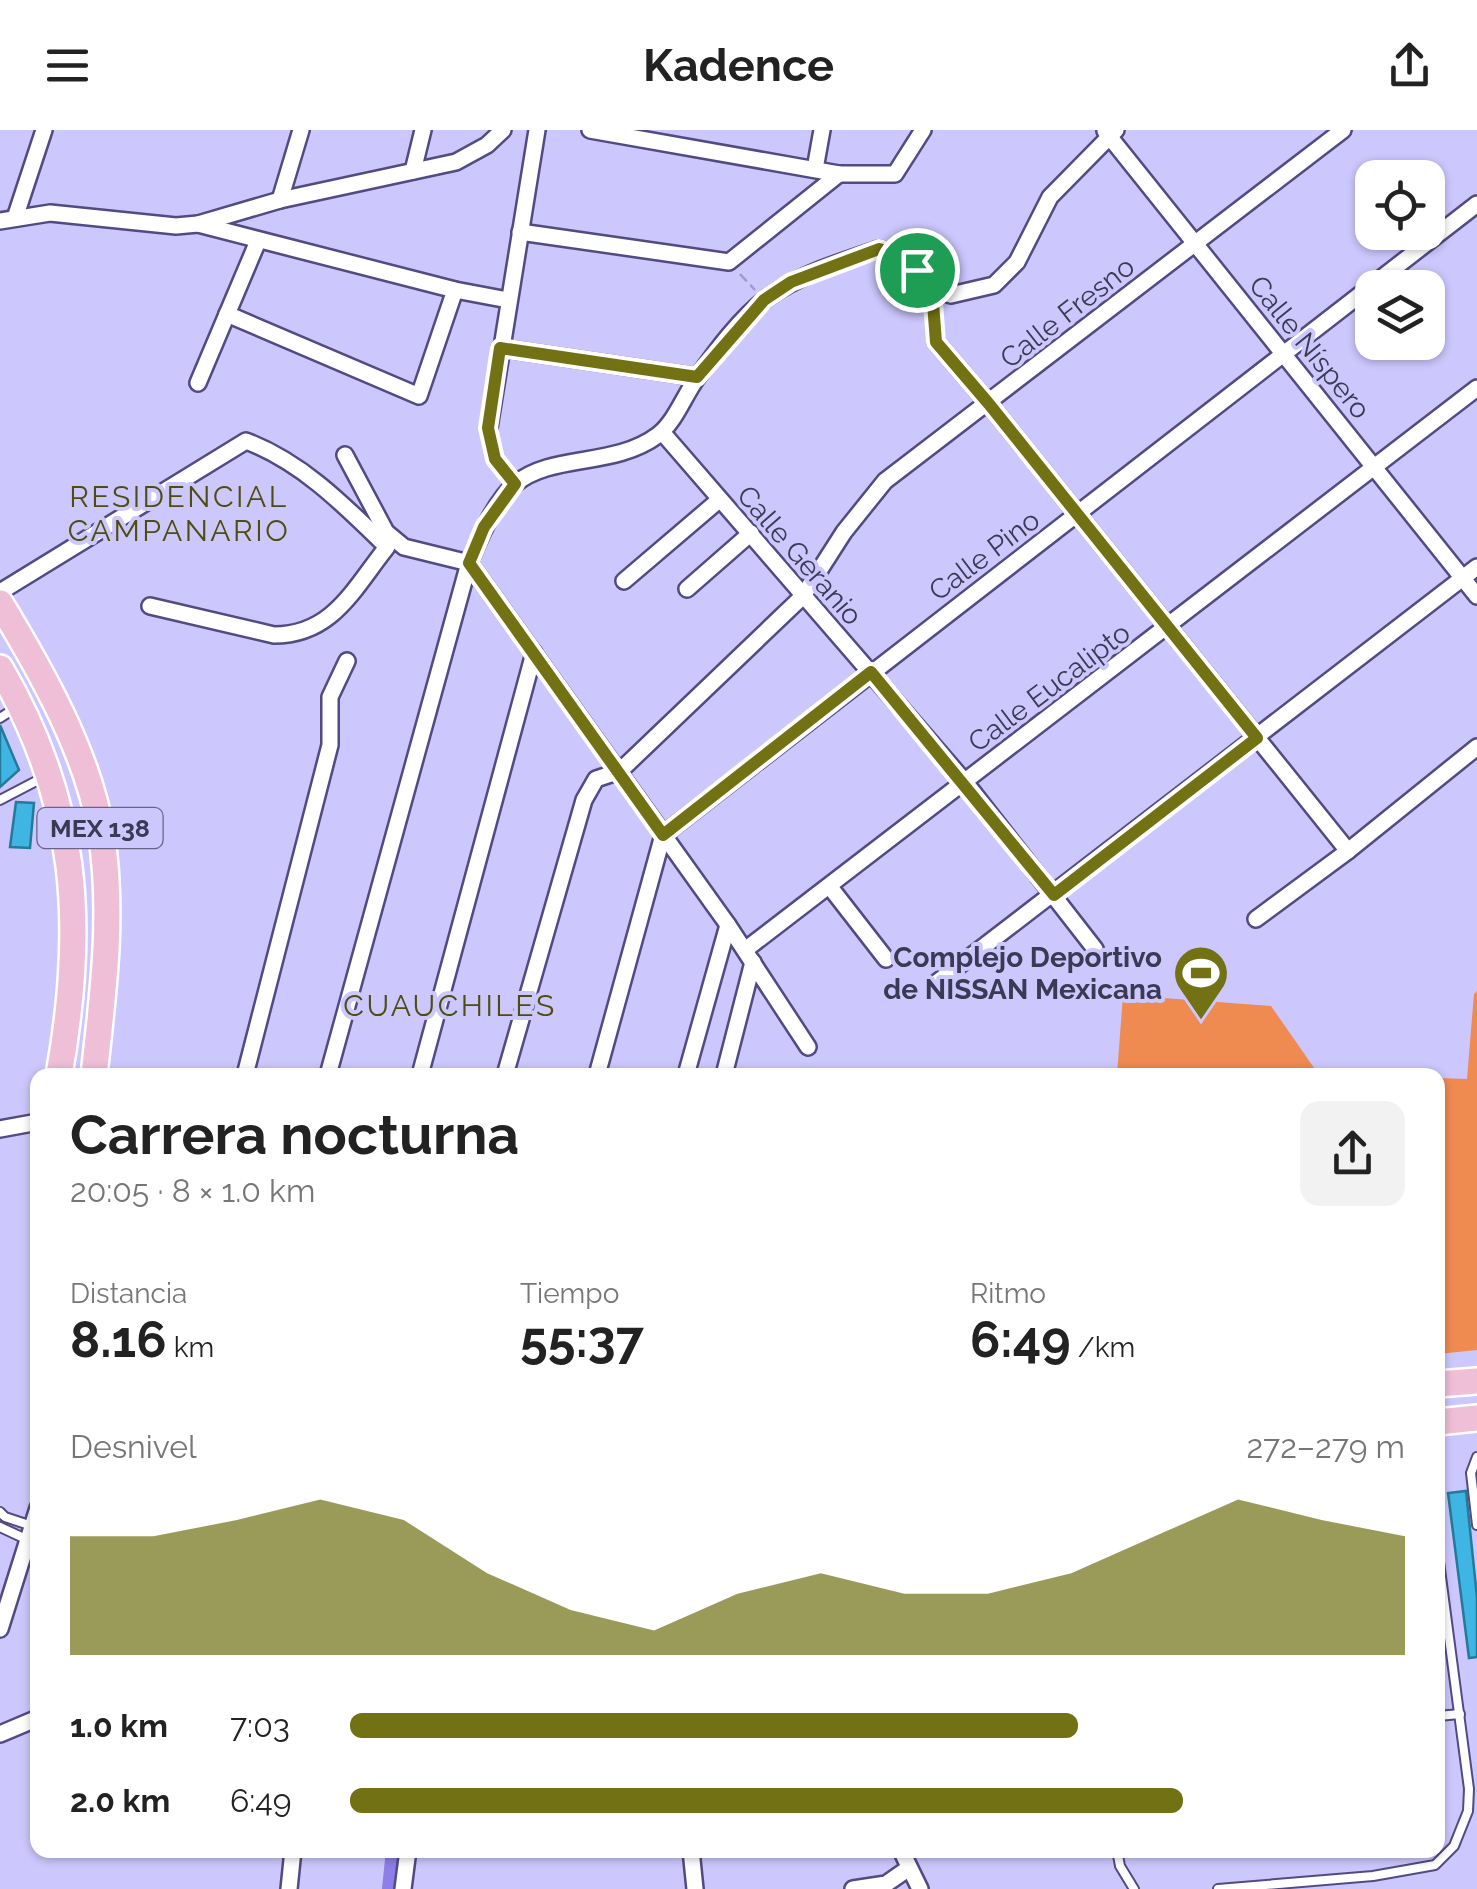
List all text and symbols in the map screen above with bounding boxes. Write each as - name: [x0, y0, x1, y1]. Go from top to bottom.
- icon: menu: [40, 38, 95, 93]
- icon: share: [1382, 38, 1437, 93]
- text: Kadence: [643, 39, 834, 92]
- map controls: [1355, 160, 1445, 360]
- button: locate: [1355, 160, 1445, 250]
- pin: [875, 228, 960, 313]
- icon: arrive: [890, 243, 945, 298]
- street label: Calle Fresno: [994, 250, 1141, 375]
- street label: Calle Níspero: [1242, 269, 1377, 425]
- button: layers: [1355, 270, 1445, 360]
- district label: RESIDENCIAL CAMPANARIO: [68, 479, 290, 548]
- street label: Calle Geranio: [730, 479, 869, 632]
- street label: Calle Pino: [923, 503, 1046, 608]
- street label: Calle Eucalipto: [962, 616, 1137, 759]
- road number: MEX 138: [38, 808, 162, 848]
- place label: Complejo Deportivo de NISSAN Mexicana: [883, 941, 1162, 1006]
- sports icon: Complejo Deportivo de NISSAN Mexicana: [1171, 943, 1231, 1022]
- district label: CUAUCHILES: [343, 988, 557, 1023]
- button: share: [1300, 1101, 1405, 1206]
- text: Carrera nocturna: [70, 1102, 519, 1167]
- text: 20:05 · 8 × 1.0 km: [70, 1172, 315, 1209]
- text: Distancia: [70, 1277, 187, 1310]
- text: Tiempo: [520, 1277, 619, 1310]
- text: Ritmo: [970, 1277, 1046, 1310]
- text: 8.16: [70, 1310, 167, 1369]
- text: 55:37: [520, 1310, 644, 1369]
- text: 6:49: [970, 1310, 1071, 1369]
- text: km: [167, 1331, 214, 1364]
- text: /km: [1071, 1331, 1135, 1364]
- text: Desnivel: [70, 1428, 197, 1465]
- text: 272–279 m: [1246, 1428, 1405, 1465]
- text: 1.0 km: [70, 1707, 168, 1744]
- text: 7:03: [230, 1707, 290, 1744]
- text: 2.0 km: [70, 1782, 170, 1819]
- text: 6:49: [230, 1782, 292, 1819]

